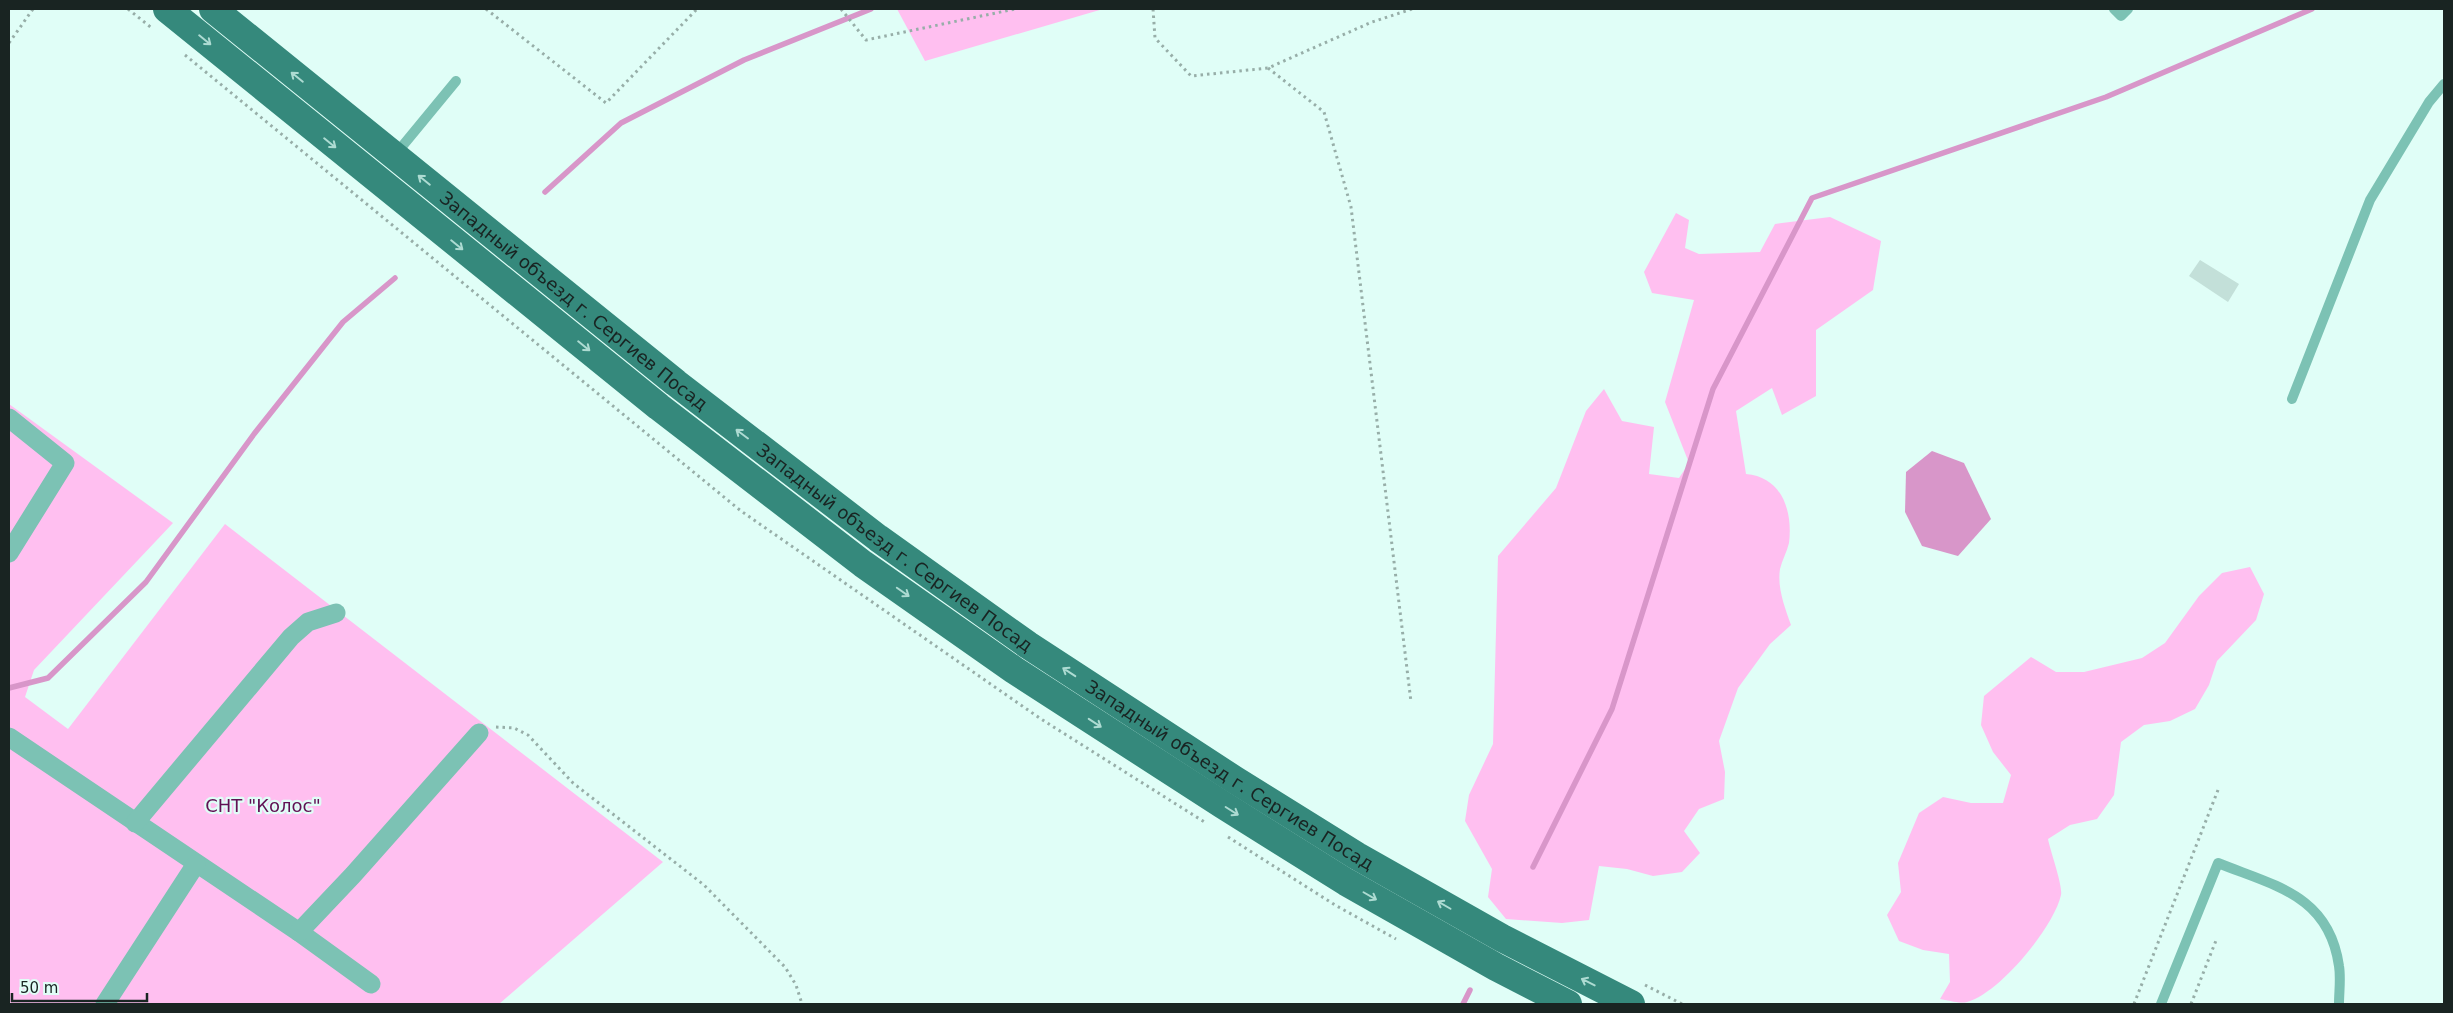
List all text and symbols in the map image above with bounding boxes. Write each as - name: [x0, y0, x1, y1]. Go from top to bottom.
- one-way arrow: [198, 34, 211, 45]
- one-way arrow: [291, 72, 304, 83]
- one-way arrow: [324, 137, 337, 148]
- one-way arrow: [418, 174, 431, 185]
- street label: Западный объезд г. Сергиев Посад: [436, 186, 712, 414]
- one-way arrow: [450, 239, 463, 250]
- one-way arrow: [577, 341, 590, 352]
- one-way arrow: [735, 429, 749, 439]
- street label: Западный объезд г. Сергиев Посад: [753, 439, 1037, 656]
- one-way arrow: [896, 587, 910, 597]
- one-way arrow: [1062, 667, 1076, 677]
- street label: Западный объезд г. Сергиев Посад: [1082, 675, 1378, 874]
- one-way arrow: [1088, 718, 1102, 728]
- park label: СНТ "Колос": [205, 795, 321, 816]
- one-way arrow: [1224, 806, 1238, 816]
- one-way arrow: [1363, 891, 1377, 901]
- one-way arrow: [1438, 900, 1452, 910]
- scale bar: [12, 970, 148, 1002]
- one-way arrow: [1580, 977, 1595, 987]
- text: 50 m: [20, 979, 58, 997]

